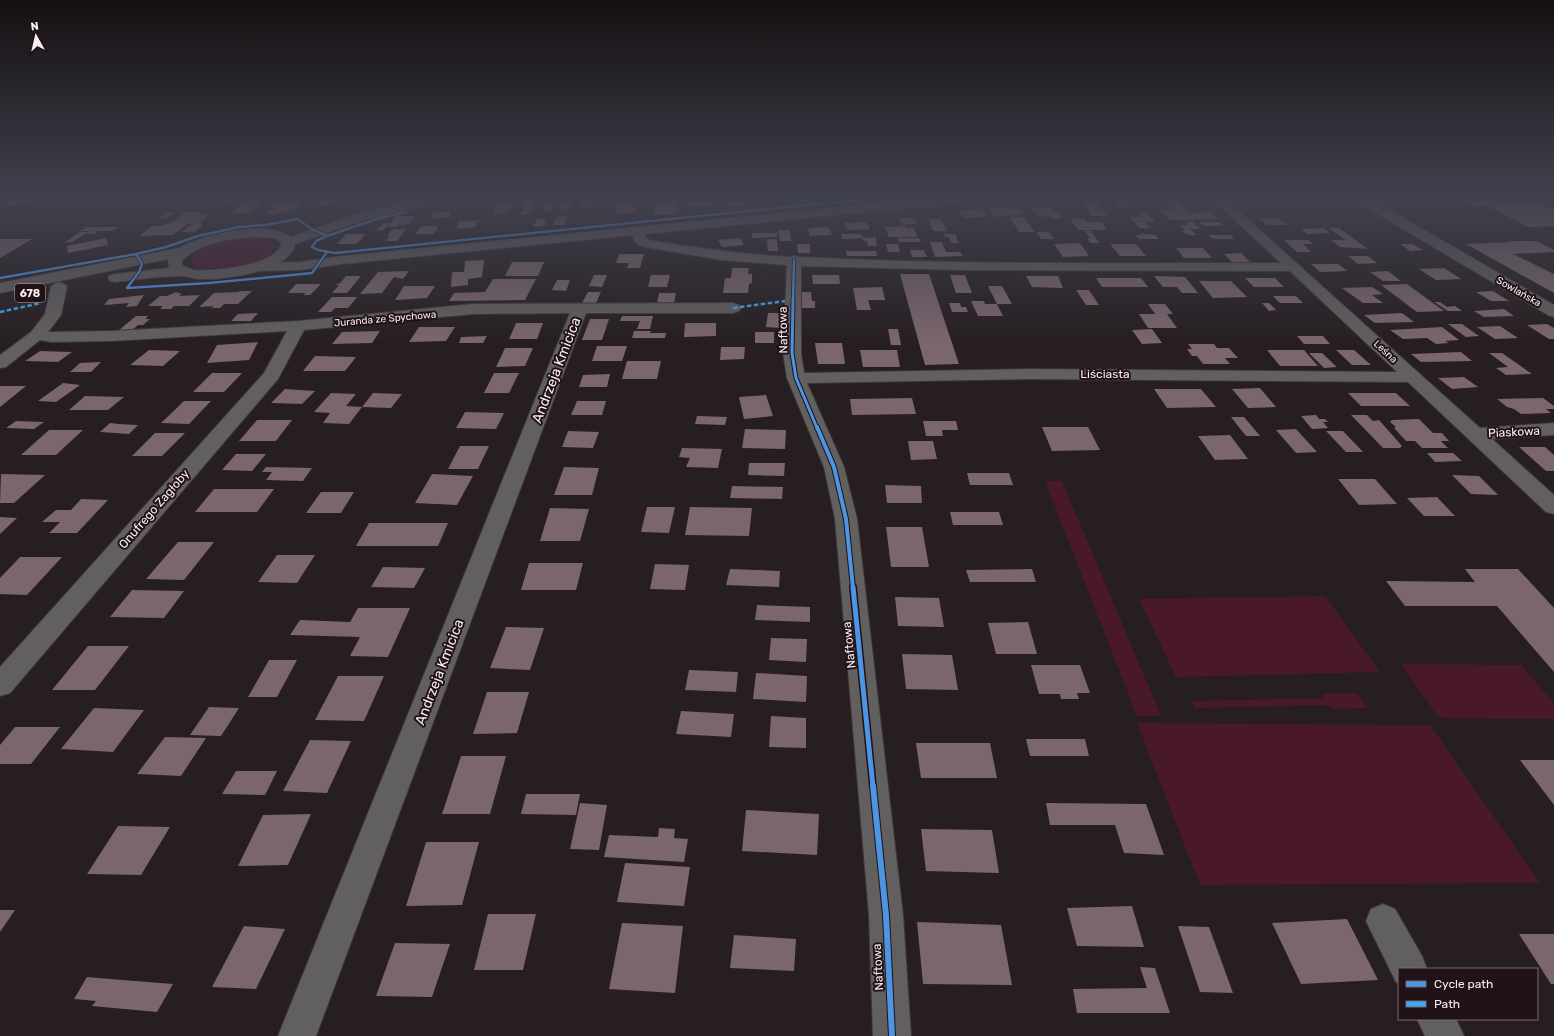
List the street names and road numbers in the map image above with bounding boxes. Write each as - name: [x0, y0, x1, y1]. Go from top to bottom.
- street label: Sowlańska: [1494, 274, 1543, 309]
- road number: 678: [15, 284, 45, 302]
- street label: Naftowa: [776, 306, 790, 354]
- street label: Juranda ze Spychowa: [333, 309, 437, 329]
- street label: Andrzeja Kmicica: [528, 315, 584, 425]
- street label: Leśna: [1371, 338, 1400, 366]
- street label: Liściasta: [1080, 367, 1130, 381]
- street label: Piaskowa: [1488, 424, 1540, 440]
- street label: Onufrego Zagłoby: [116, 466, 192, 551]
- street label: Andrzeja Kmicica: [411, 617, 467, 727]
- street label: Naftowa: [840, 621, 858, 669]
- street label: Naftowa: [870, 943, 886, 991]

